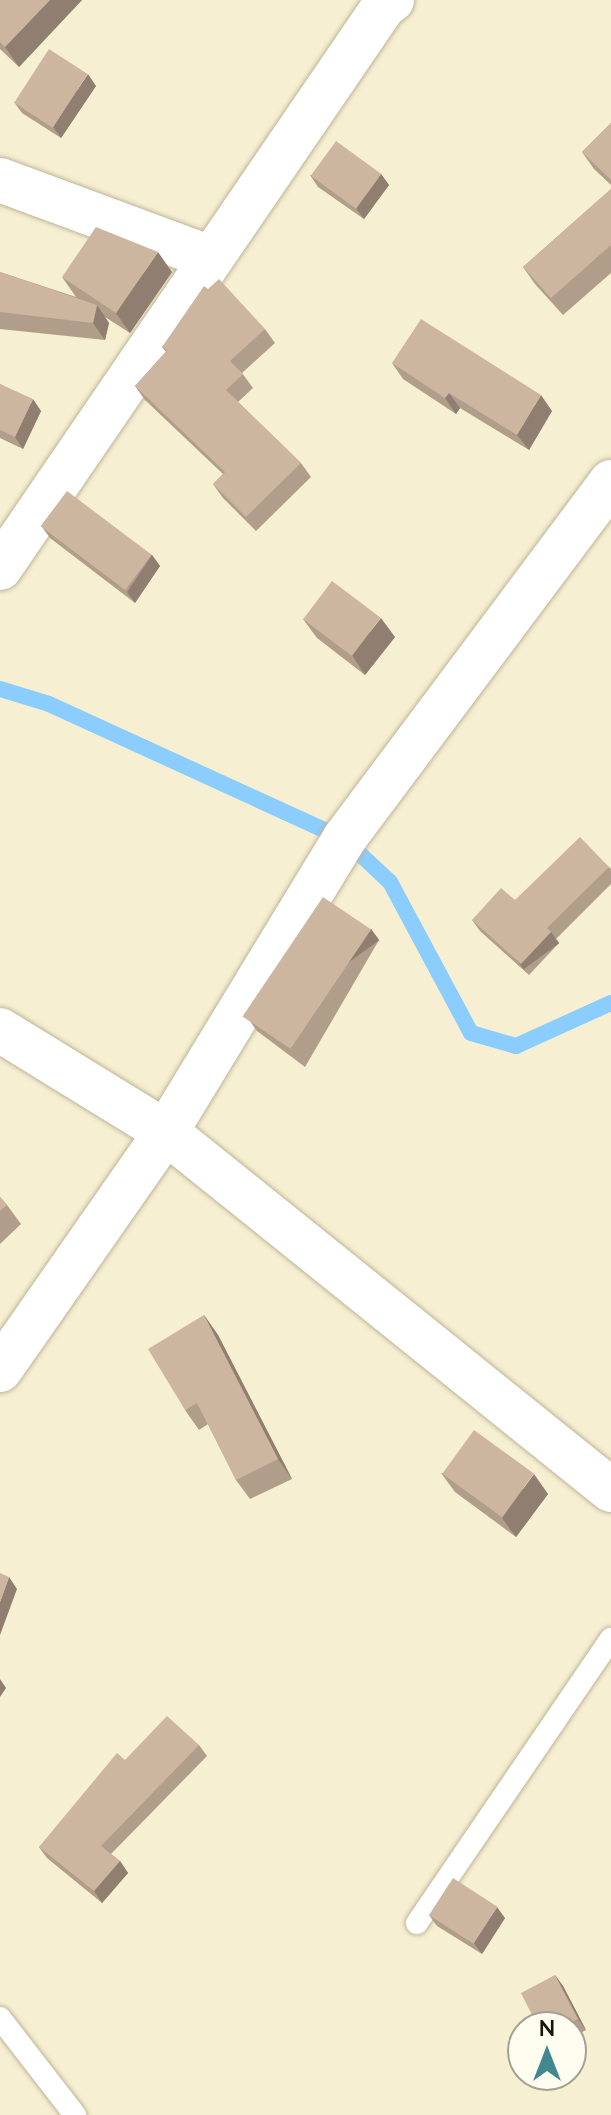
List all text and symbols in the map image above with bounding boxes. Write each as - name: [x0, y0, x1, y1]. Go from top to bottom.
- north arrow: [507, 2011, 587, 2091]
- text: N: [539, 2014, 555, 2044]

